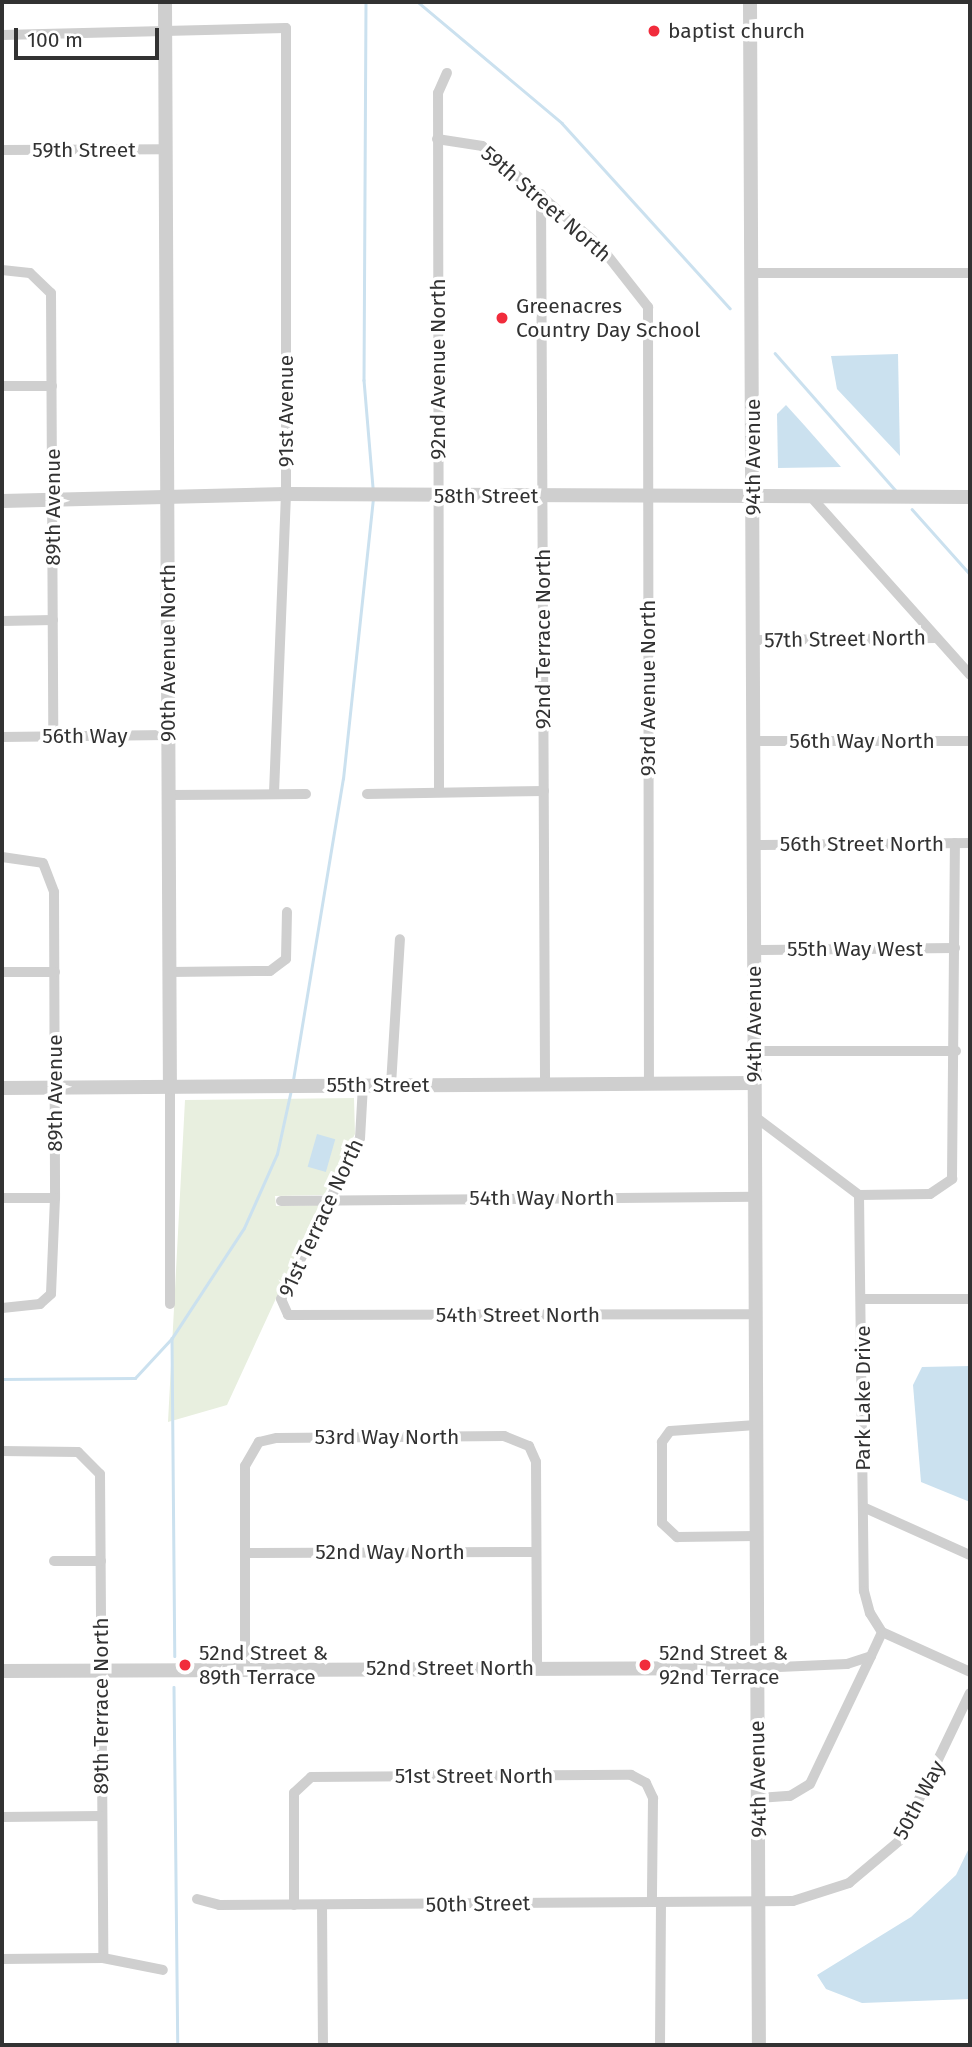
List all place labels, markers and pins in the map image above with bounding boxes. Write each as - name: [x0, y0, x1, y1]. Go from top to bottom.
- place label: baptist church: [668, 18, 805, 44]
- marker: baptist church: [646, 23, 662, 39]
- place label: Greenacres Country Day School: [516, 293, 701, 343]
- marker: Greenacres Country Day School: [494, 310, 510, 326]
- place label: 52nd Street & 89th Terrace: [199, 1640, 328, 1690]
- place label: 52nd Street & 92nd Terrace: [659, 1640, 788, 1690]
- marker: 52nd Street & 89th Terrace: [177, 1657, 193, 1673]
- marker: 52nd Street & 92nd Terrace: [637, 1657, 653, 1673]

